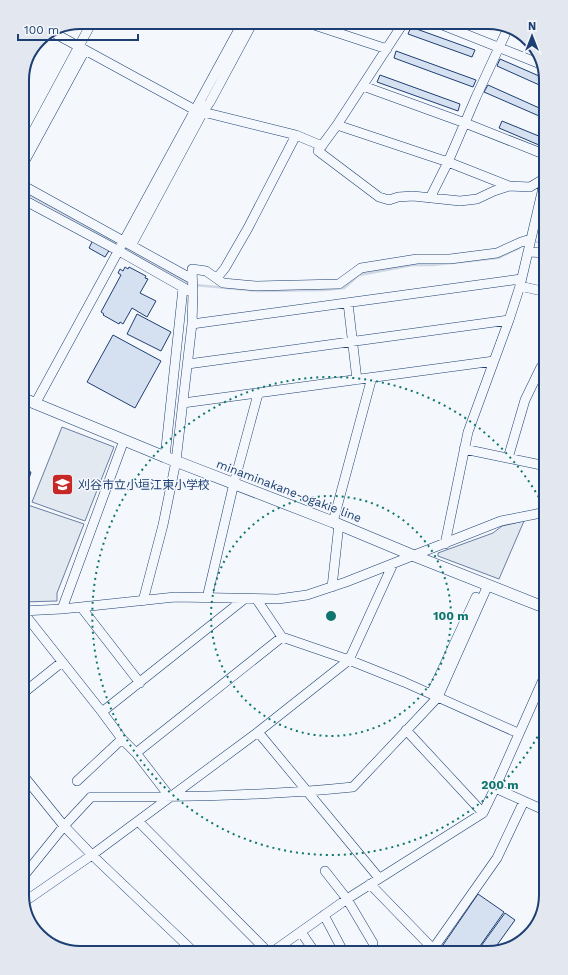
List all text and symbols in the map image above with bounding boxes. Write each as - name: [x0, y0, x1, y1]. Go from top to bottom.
- scale bar: [18, 16, 138, 42]
- north arrow: [512, 16, 552, 56]
- text: N: [528, 20, 536, 33]
- text: 100 m: [24, 23, 59, 37]
- street label: minaminakane-ogakie line: [214, 457, 364, 525]
- school or university icon: 刈谷市立小垣江東小学校: [49, 472, 75, 498]
- place label: 刈谷市立小垣江東小学校: [78, 478, 210, 492]
- centre of rings: [324, 609, 338, 623]
- text: 100 m: [433, 609, 469, 623]
- text: 200 m: [481, 778, 519, 792]

